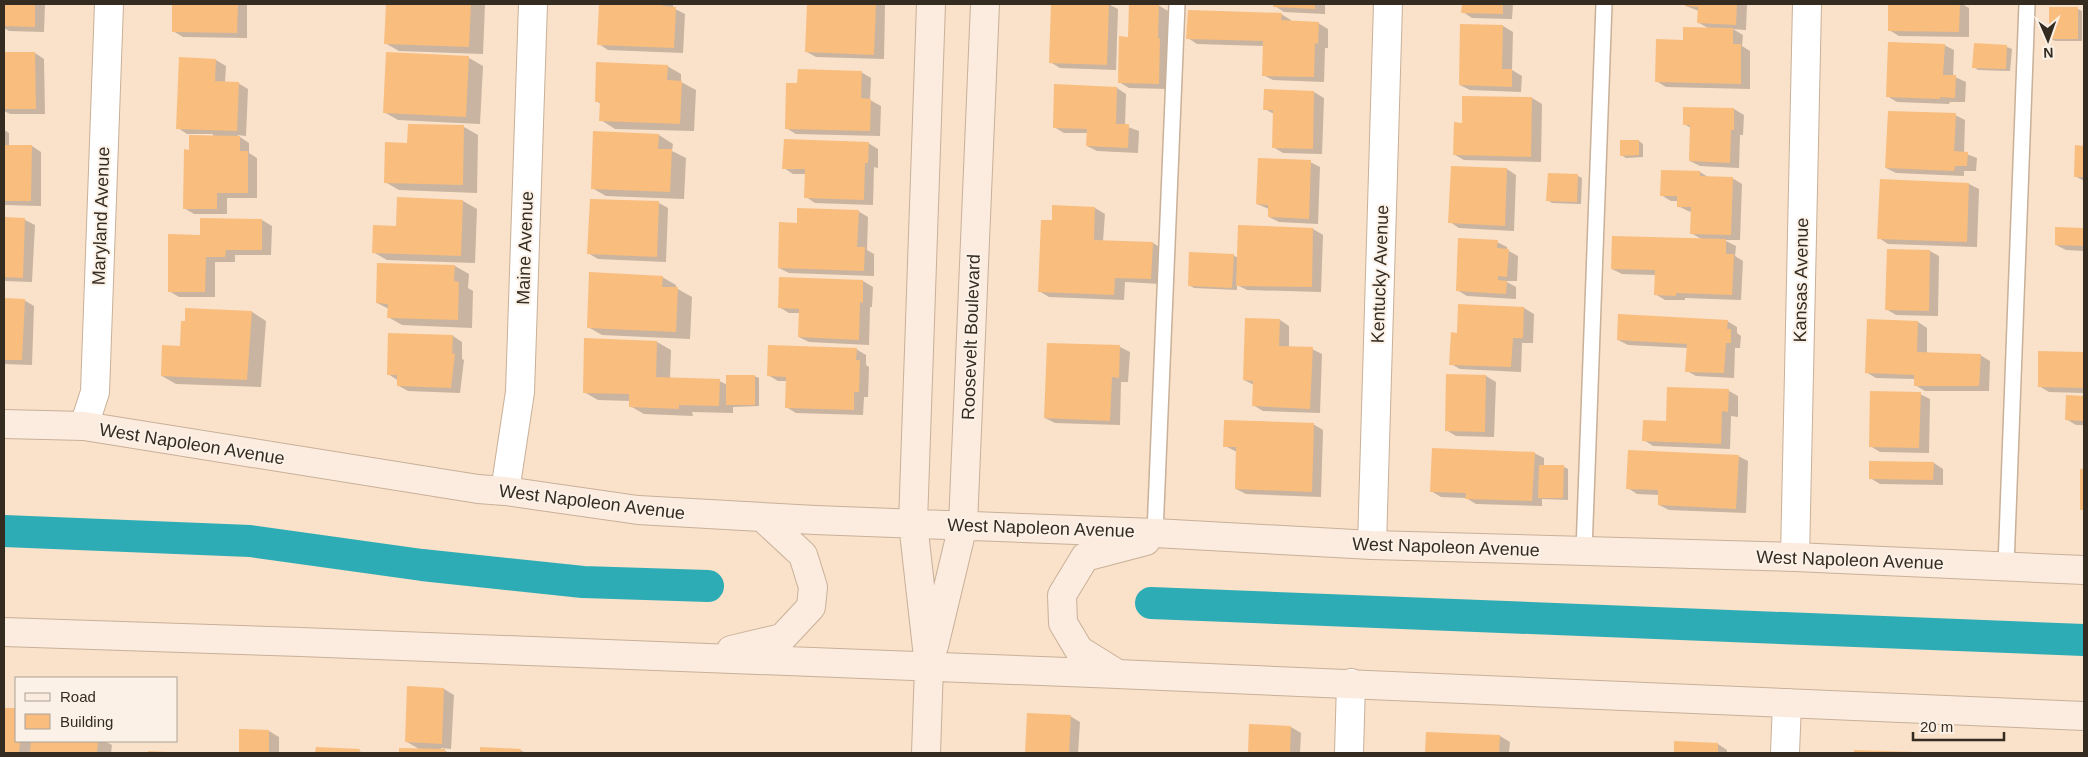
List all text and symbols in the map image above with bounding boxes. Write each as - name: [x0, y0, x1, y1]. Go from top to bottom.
- north arrow: [2023, 15, 2073, 65]
- text: N: [2043, 45, 2054, 61]
- street label: Maryland Avenue: [89, 146, 113, 286]
- street label: Maine Avenue: [513, 191, 537, 305]
- street label: Kentucky Avenue: [1368, 204, 1392, 344]
- street label: Kansas Avenue: [1790, 217, 1812, 343]
- street label: Roosevelt Boulevard: [958, 254, 984, 420]
- street label: West Napoleon Avenue: [98, 419, 286, 469]
- street label: West Napoleon Avenue: [498, 481, 686, 523]
- street label: West Napoleon Avenue: [947, 515, 1135, 541]
- street label: West Napoleon Avenue: [1352, 534, 1540, 560]
- street label: West Napoleon Avenue: [1756, 547, 1944, 573]
- legend: [15, 677, 178, 742]
- text: Road: [60, 688, 96, 705]
- scale bar: [1913, 710, 2004, 742]
- text: Building: [60, 713, 113, 730]
- text: 20 m: [1920, 718, 1953, 735]

